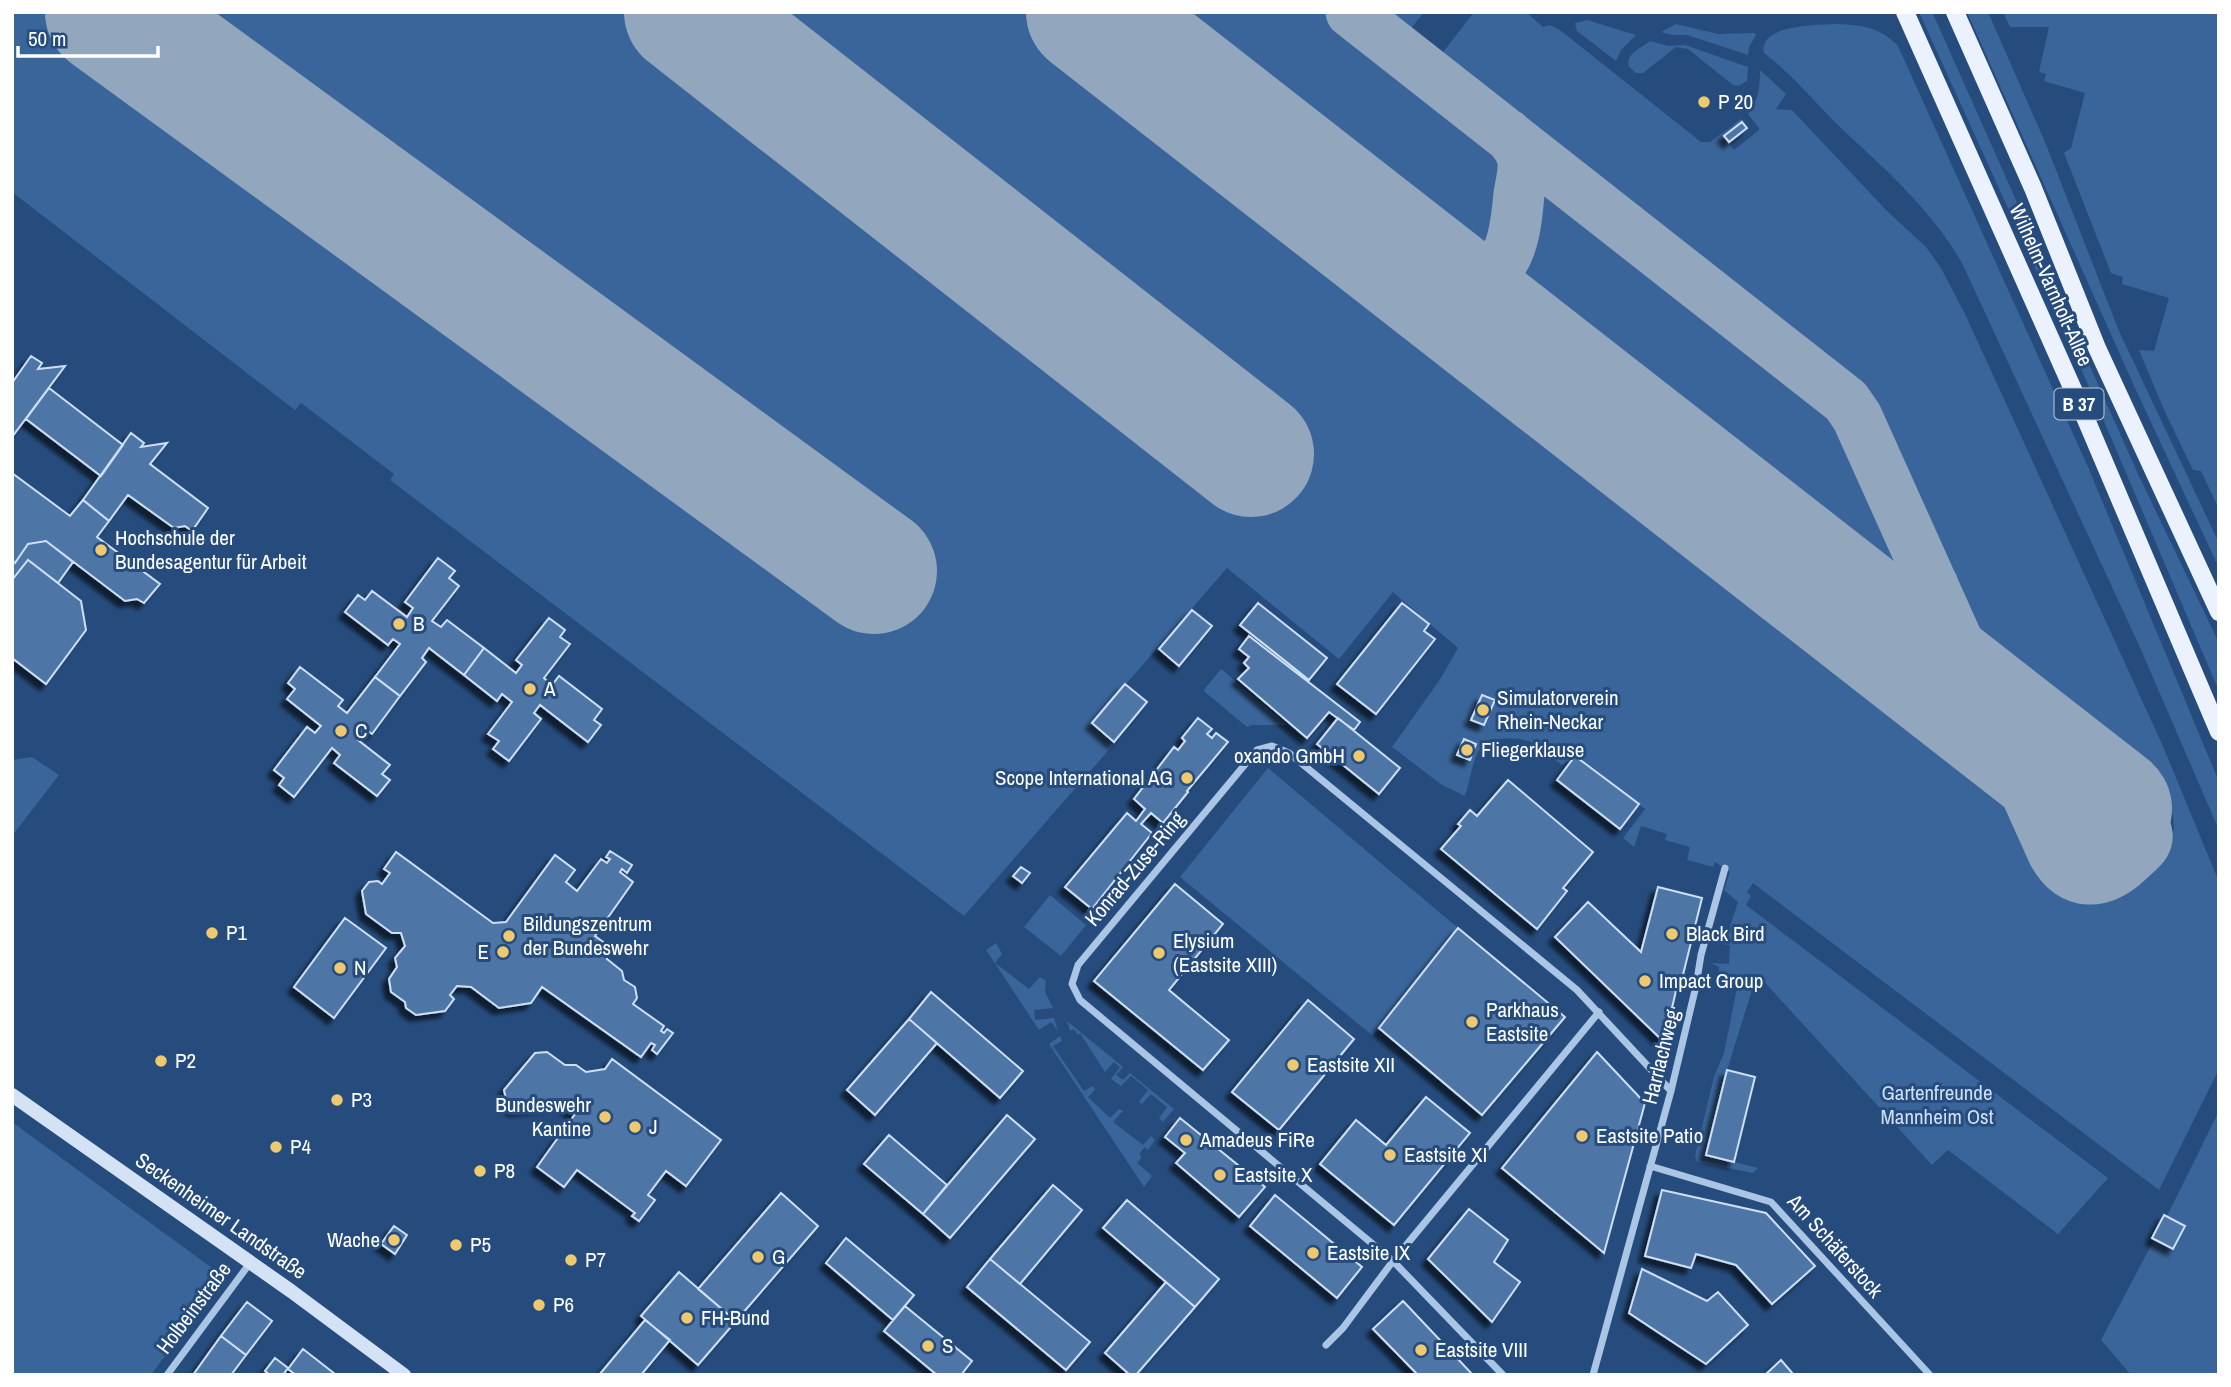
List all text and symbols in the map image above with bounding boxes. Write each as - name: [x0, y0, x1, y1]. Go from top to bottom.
- scale bar: [18, 14, 158, 58]
- text: 50 m: [28, 24, 66, 53]
- place label: P 20: [1718, 87, 1753, 116]
- marker: P 20: [1696, 94, 1712, 110]
- street label: Wilhelm-Varnholt-Allee: [2003, 199, 2100, 371]
- road number: B 37: [2054, 388, 2104, 420]
- place label: Hochschule der Bundesagentur für Arbeit: [115, 523, 307, 576]
- marker: Hochschule der Bundesagentur für Arbeit: [93, 542, 109, 558]
- place label: B: [413, 609, 425, 638]
- marker: B: [391, 616, 407, 632]
- place label: A: [543, 674, 556, 703]
- marker: A: [522, 681, 538, 697]
- place label: Simulatorverein Rhein-Neckar: [1497, 683, 1619, 736]
- marker: Simulatorverein Rhein-Neckar: [1475, 702, 1491, 718]
- place label: C: [355, 716, 367, 745]
- marker: C: [333, 723, 349, 739]
- place label: Fliegerklause: [1481, 735, 1584, 764]
- place label: oxando GmbH: [1234, 741, 1345, 770]
- marker: Fliegerklause: [1459, 742, 1475, 758]
- marker: oxando GmbH: [1351, 748, 1367, 764]
- place label: Scope International AG: [995, 763, 1173, 792]
- marker: Scope International AG: [1179, 770, 1195, 786]
- street label: Konrad-Zuse-Ring: [1078, 805, 1192, 932]
- place label: Bildungszentrum der Bundeswehr: [523, 909, 652, 962]
- place label: P1: [226, 918, 247, 947]
- place label: Black Bird: [1686, 919, 1764, 948]
- marker: P1: [204, 925, 220, 941]
- place label: Elysium (Eastsite XIII): [1173, 926, 1277, 979]
- marker: Black Bird: [1664, 926, 1680, 942]
- marker: Bildungszentrum der Bundeswehr: [501, 928, 517, 944]
- place label: E: [478, 937, 489, 966]
- marker: E: [495, 944, 511, 960]
- marker: Elysium (Eastsite XIII): [1151, 945, 1167, 961]
- place label: N: [354, 953, 366, 982]
- marker: N: [332, 960, 348, 976]
- place label: Impact Group: [1659, 966, 1763, 995]
- marker: Impact Group: [1637, 973, 1653, 989]
- place label: Parkhaus Eastsite: [1486, 995, 1559, 1048]
- street label: Harrlachweg: [1635, 1006, 1686, 1107]
- marker: Parkhaus Eastsite: [1464, 1014, 1480, 1030]
- place label: P2: [175, 1046, 196, 1075]
- place label: Eastsite XII: [1307, 1050, 1395, 1079]
- marker: P2: [153, 1053, 169, 1069]
- marker: Eastsite XII: [1285, 1057, 1301, 1073]
- park label: Gartenfreunde Mannheim Ost: [1881, 1078, 1994, 1131]
- place label: P3: [351, 1085, 372, 1114]
- place label: Bundeswehr Kantine: [495, 1090, 591, 1143]
- marker: P3: [329, 1092, 345, 1108]
- marker: Bundeswehr Kantine: [597, 1109, 613, 1125]
- place label: J: [649, 1112, 658, 1141]
- marker: J: [627, 1119, 643, 1135]
- place label: Eastsite Patio: [1596, 1121, 1703, 1150]
- place label: Amadeus FiRe: [1199, 1125, 1315, 1154]
- marker: Eastsite Patio: [1574, 1128, 1590, 1144]
- place label: P4: [290, 1132, 311, 1161]
- marker: Amadeus FiRe: [1178, 1132, 1194, 1148]
- marker: P4: [268, 1139, 284, 1155]
- place label: Eastsite XI: [1404, 1140, 1487, 1169]
- street label: Seckenheimer Landstraße: [130, 1146, 313, 1286]
- marker: Eastsite XI: [1382, 1147, 1398, 1163]
- place label: P8: [494, 1156, 515, 1185]
- place label: Eastsite X: [1234, 1160, 1313, 1189]
- marker: P8: [472, 1163, 488, 1179]
- marker: Eastsite X: [1212, 1167, 1228, 1183]
- street label: Am Schäferstock: [1780, 1187, 1890, 1304]
- place label: Wache: [327, 1225, 380, 1254]
- place label: P5: [470, 1230, 491, 1259]
- marker: Wache: [386, 1232, 402, 1248]
- marker: P5: [448, 1237, 464, 1253]
- place label: Eastsite IX: [1327, 1238, 1411, 1267]
- place label: G: [772, 1242, 785, 1271]
- place label: P7: [585, 1245, 606, 1274]
- marker: Eastsite IX: [1305, 1245, 1321, 1261]
- marker: G: [750, 1249, 766, 1265]
- marker: P7: [563, 1252, 579, 1268]
- street label: Holbeinstraße: [149, 1256, 238, 1360]
- place label: P6: [553, 1290, 574, 1319]
- marker: P6: [531, 1297, 547, 1313]
- place label: FH-Bund: [701, 1303, 770, 1332]
- marker: FH-Bund: [679, 1310, 695, 1326]
- place label: S: [942, 1331, 954, 1360]
- place label: Eastsite VIII: [1435, 1335, 1528, 1364]
- marker: S: [920, 1338, 936, 1354]
- marker: Eastsite VIII: [1413, 1342, 1429, 1358]

